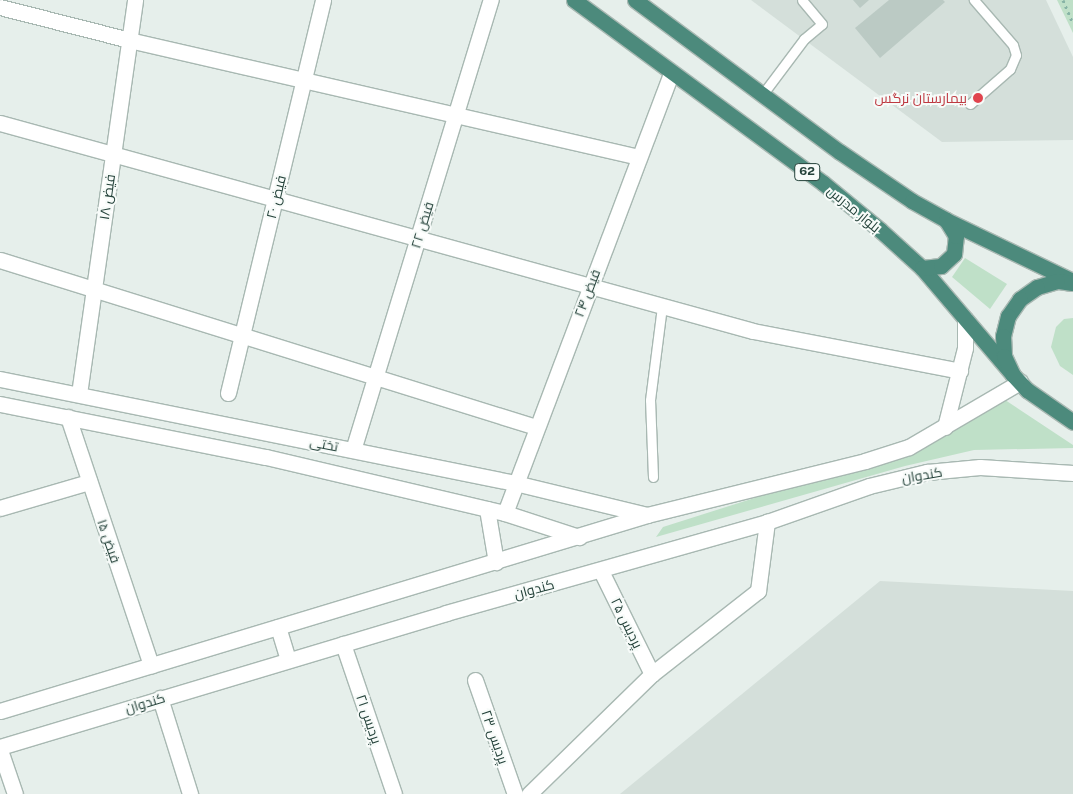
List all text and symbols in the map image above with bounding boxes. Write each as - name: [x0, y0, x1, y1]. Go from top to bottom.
- place label: بیمارستان نرگس: [874, 90, 967, 106]
- marker: بیمارستان نرگس: [971, 91, 985, 105]
- road number: 62: [793, 162, 821, 182]
- street label: فیض ۱۸: [95, 173, 119, 221]
- street label: فیض ۲۰: [263, 174, 289, 220]
- street label: بلوار مدرس: [824, 182, 884, 236]
- street label: فیض ۲۲: [407, 200, 437, 250]
- street label: فیض ۲۴: [570, 267, 604, 319]
- street label: تختی: [308, 433, 340, 455]
- street label: کندوان: [900, 463, 944, 487]
- street label: فیض ۱۵: [94, 517, 124, 565]
- street label: کندوان: [512, 576, 556, 602]
- street label: پردیس ۲۵: [608, 595, 646, 651]
- street label: کندوان: [123, 689, 167, 717]
- street label: پردیس ۲۱: [353, 692, 385, 746]
- street label: پردیس ۲۳: [478, 708, 512, 766]

